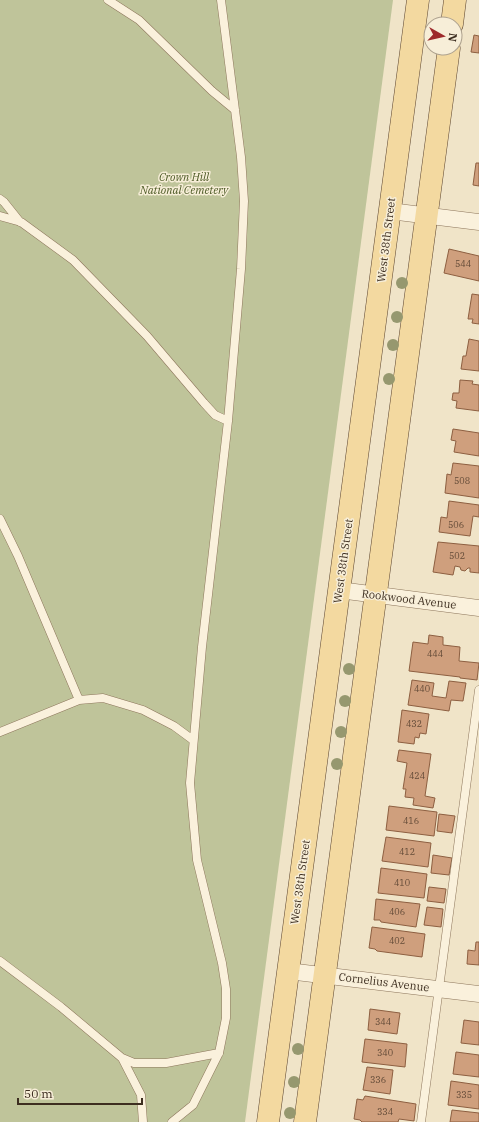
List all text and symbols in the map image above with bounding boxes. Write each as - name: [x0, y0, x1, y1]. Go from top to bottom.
- north arrow: [423, 16, 463, 56]
- text: N: [445, 32, 460, 43]
- park label: Crown Hill National Cemetery: [139, 170, 229, 197]
- street label: West 38th Street: [374, 197, 398, 283]
- house number: 544: [455, 258, 471, 269]
- house number: 508: [454, 475, 470, 486]
- street label: West 38th Street: [330, 518, 356, 604]
- house number: 506: [448, 519, 464, 530]
- house number: 502: [449, 550, 465, 561]
- street label: Rookwood Avenue: [361, 586, 457, 612]
- house number: 444: [427, 648, 443, 659]
- house number: 440: [414, 683, 430, 694]
- house number: 432: [406, 718, 422, 729]
- house number: 424: [409, 770, 425, 781]
- house number: 416: [403, 815, 419, 826]
- street label: West 38th Street: [287, 839, 313, 925]
- house number: 412: [399, 846, 415, 857]
- house number: 410: [394, 877, 410, 888]
- house number: 406: [389, 906, 405, 917]
- house number: 402: [389, 935, 405, 946]
- street label: Cornelius Avenue: [338, 969, 430, 995]
- house number: 344: [375, 1016, 391, 1027]
- house number: 340: [377, 1047, 393, 1058]
- house number: 336: [370, 1074, 386, 1085]
- scale bar: [18, 1080, 142, 1106]
- text: 50 m: [24, 1086, 53, 1101]
- house number: 335: [456, 1089, 472, 1100]
- house number: 334: [377, 1106, 393, 1117]

